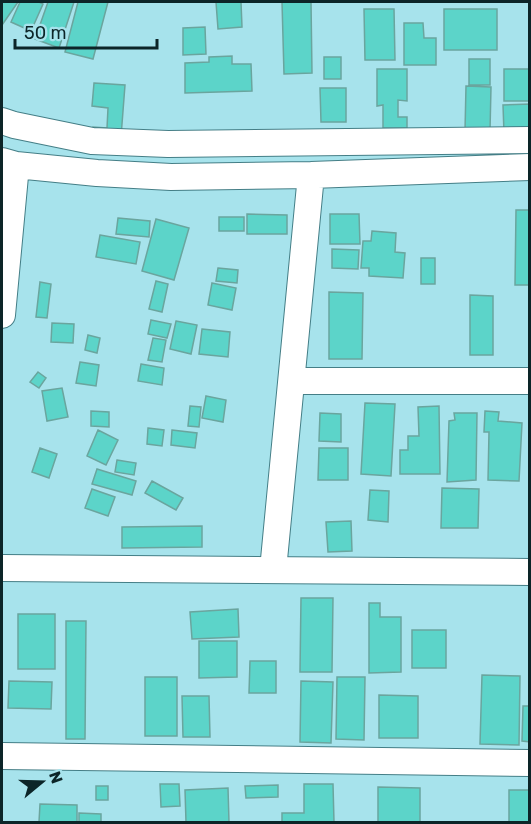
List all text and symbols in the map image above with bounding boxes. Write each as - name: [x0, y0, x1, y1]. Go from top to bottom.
- scale bar: [15, 12, 158, 50]
- text: 50 m: [24, 22, 67, 44]
- north arrow: [12, 752, 72, 812]
- text: N: [45, 769, 67, 786]

